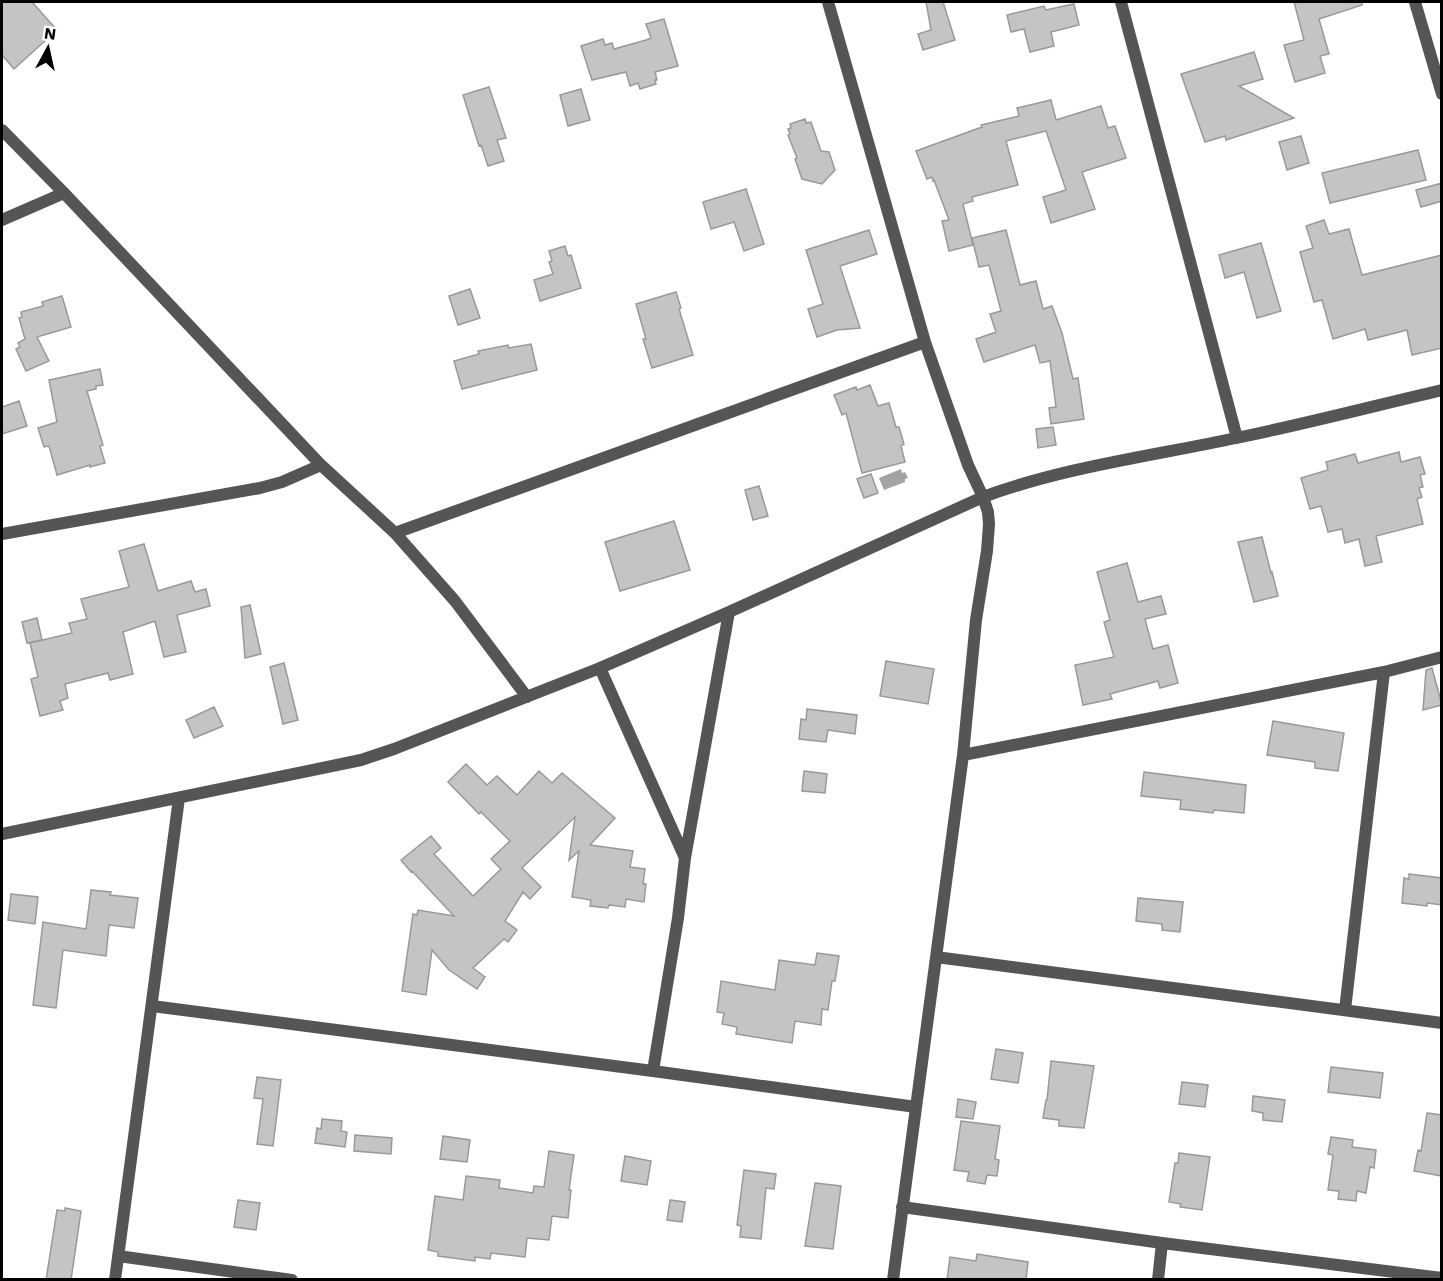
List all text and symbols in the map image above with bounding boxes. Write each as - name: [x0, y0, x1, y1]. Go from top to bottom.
- north arrow: [18, 18, 78, 78]
- text: N: [43, 23, 57, 44]

